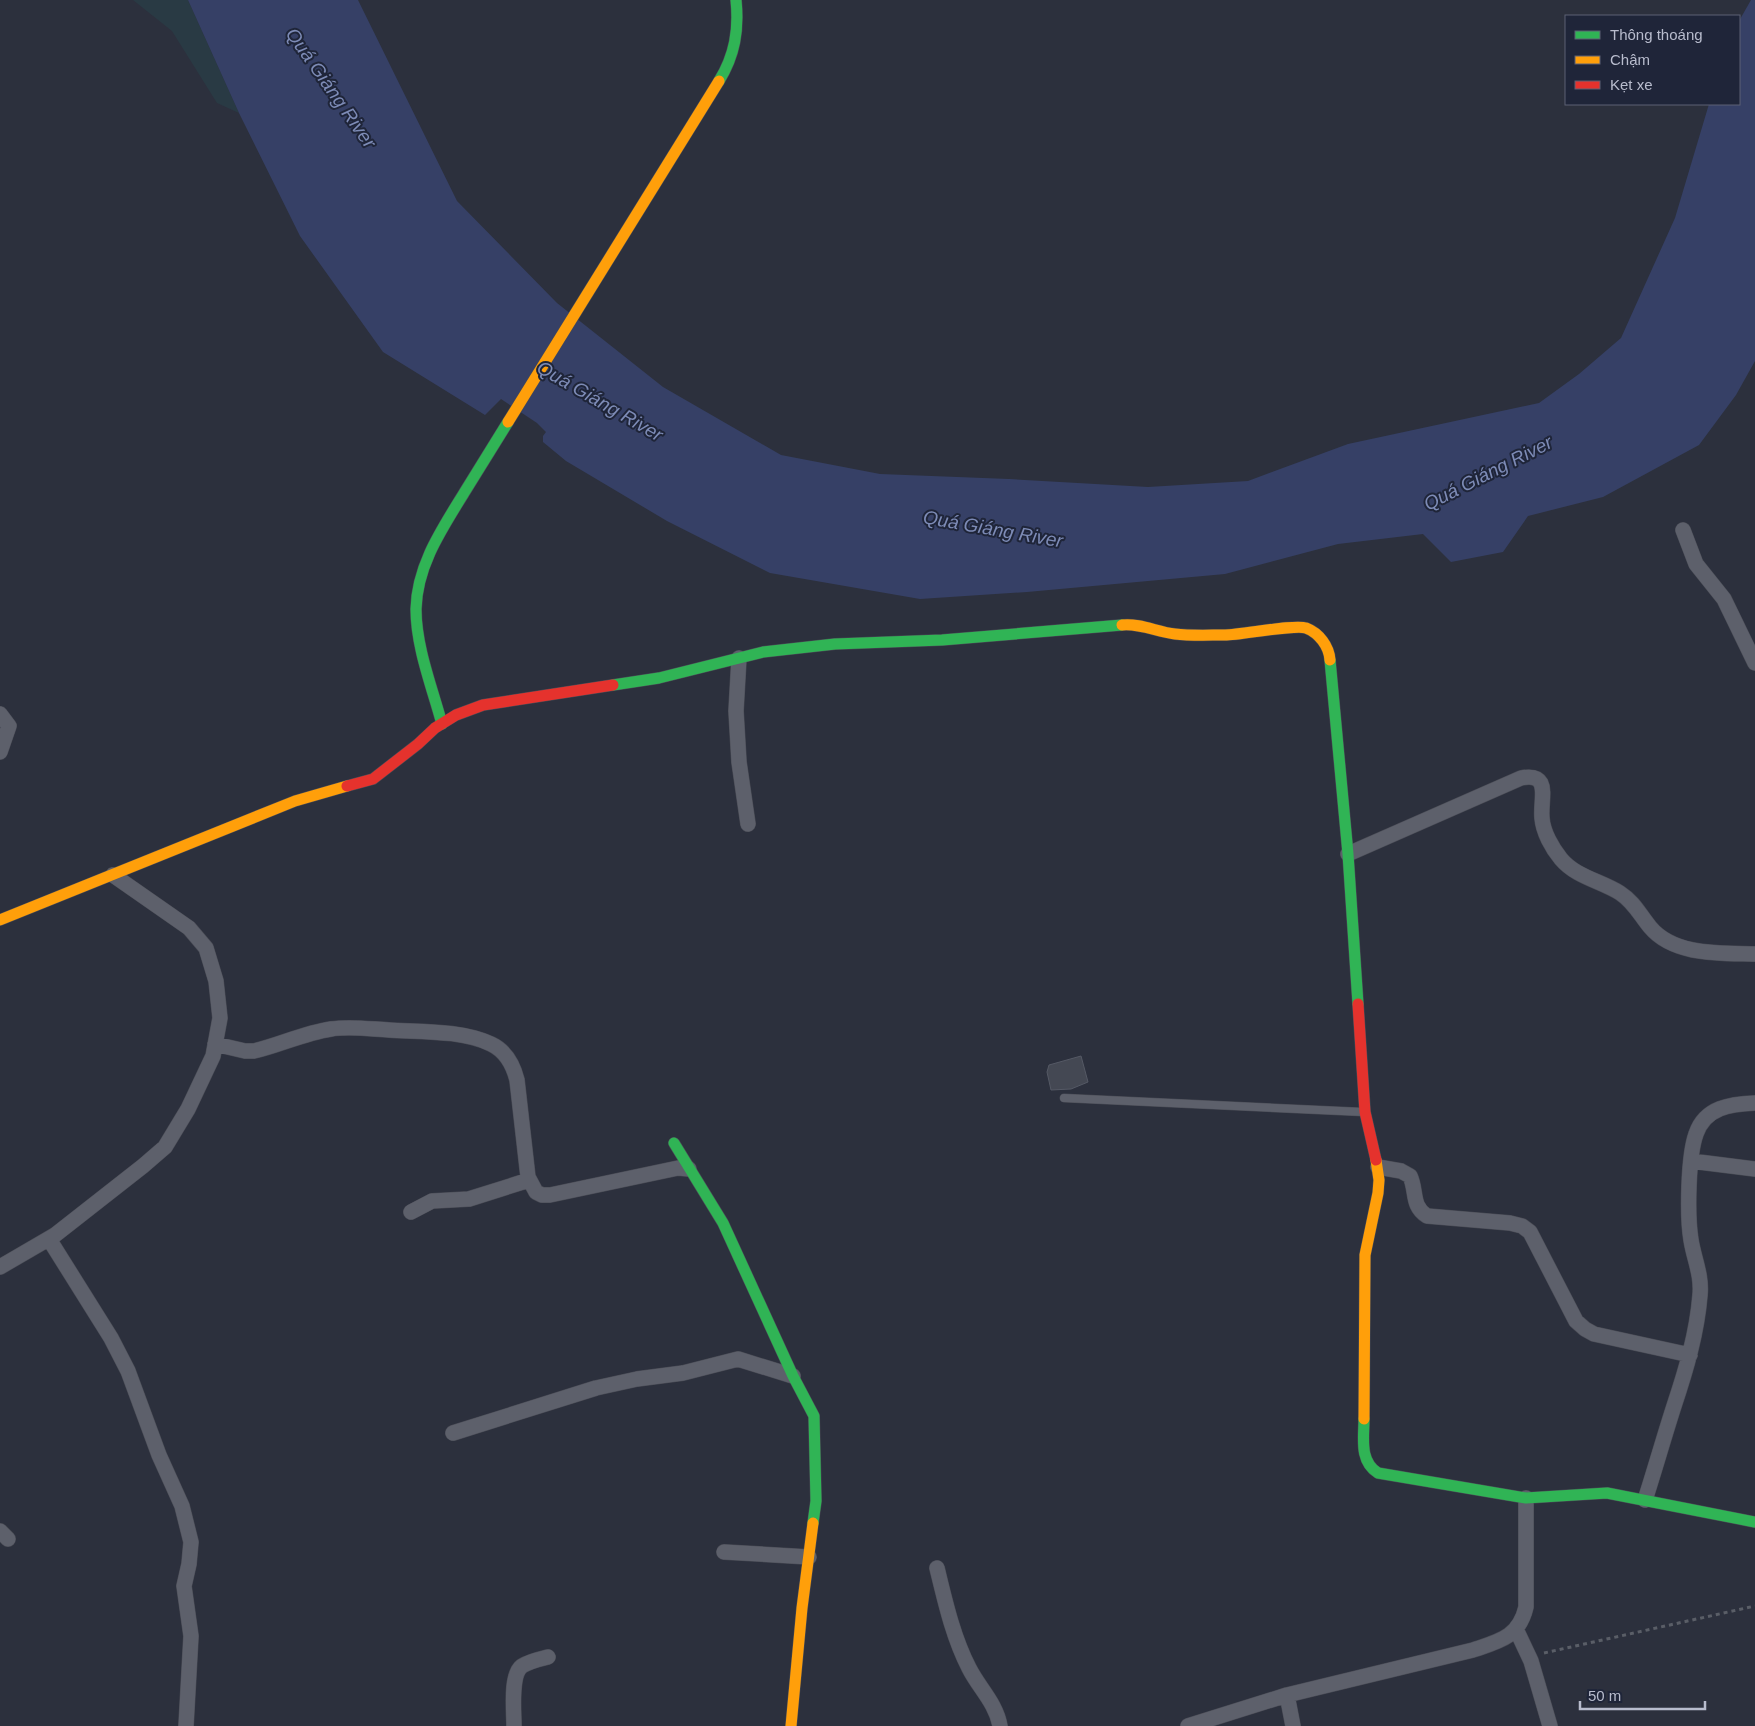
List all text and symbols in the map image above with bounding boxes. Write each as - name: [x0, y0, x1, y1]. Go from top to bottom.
- legend: [1565, 15, 1740, 105]
- water label: Quá Giáng River: [282, 24, 381, 153]
- text: Thông thoáng: [1610, 26, 1703, 43]
- text: Chậm: [1610, 51, 1650, 68]
- text: Kẹt xe: [1610, 76, 1653, 93]
- water label: Quá Giáng River: [533, 357, 667, 446]
- water label: Quá Giáng River: [1420, 431, 1556, 514]
- water label: Quá Giáng River: [921, 506, 1065, 552]
- scale bar: [1580, 1678, 1705, 1710]
- text: 50 m: [1588, 1687, 1621, 1704]

